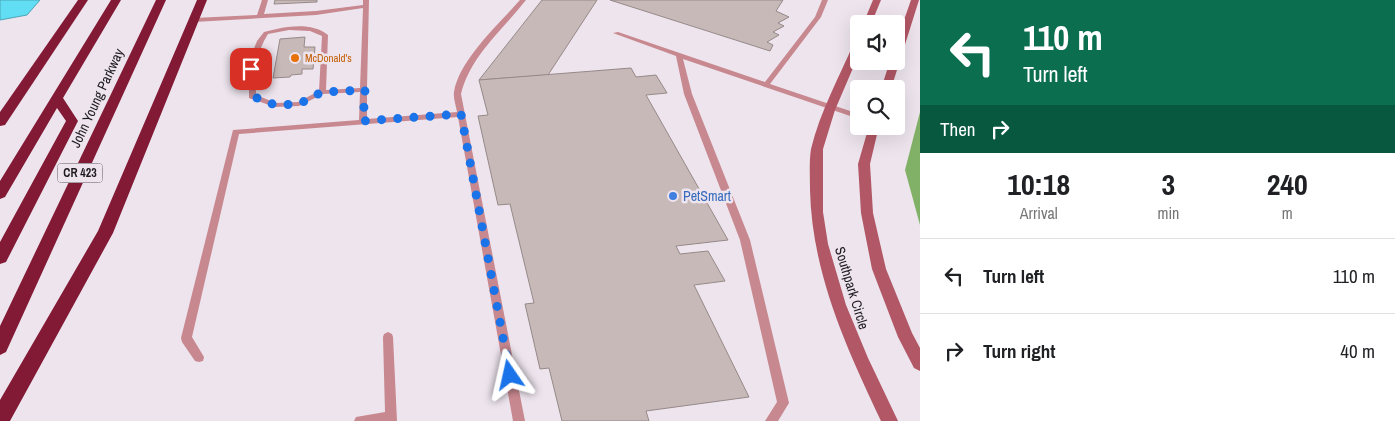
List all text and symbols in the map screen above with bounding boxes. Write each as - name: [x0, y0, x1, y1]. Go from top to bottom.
- text: 110 m: [1023, 14, 1103, 61]
- map controls: [850, 15, 905, 135]
- button: sound: [850, 15, 905, 70]
- icon: left: [940, 20, 1005, 85]
- street label: John Young Parkway: [66, 45, 128, 150]
- pin: [230, 48, 272, 90]
- place label: McDonald's: [305, 51, 352, 65]
- marker: McDonald's: [289, 52, 301, 64]
- icon: arrive: [237, 55, 265, 83]
- text: Turn left: [1023, 59, 1088, 89]
- button: search: [850, 80, 905, 135]
- icon: right: [986, 115, 1014, 143]
- text: Then: [940, 116, 976, 142]
- road number: CR 423: [58, 164, 102, 182]
- text: 10:18: [1007, 164, 1070, 204]
- text: 3: [1162, 164, 1175, 204]
- text: 240: [1267, 164, 1308, 204]
- place label: PetSmart: [683, 187, 731, 205]
- marker: PetSmart: [667, 190, 679, 202]
- text: Arrival: [1020, 202, 1058, 224]
- text: min: [1157, 202, 1179, 224]
- text: m: [1282, 202, 1293, 224]
- street label: Southpark Circle: [831, 244, 873, 332]
- icon: left: [940, 262, 968, 290]
- text: Turn left: [983, 263, 1044, 289]
- text: 110 m: [1333, 263, 1375, 289]
- icon: right: [940, 337, 968, 365]
- text: Turn right: [983, 338, 1055, 364]
- text: 40 m: [1340, 338, 1375, 364]
- position arrow: [483, 348, 535, 400]

